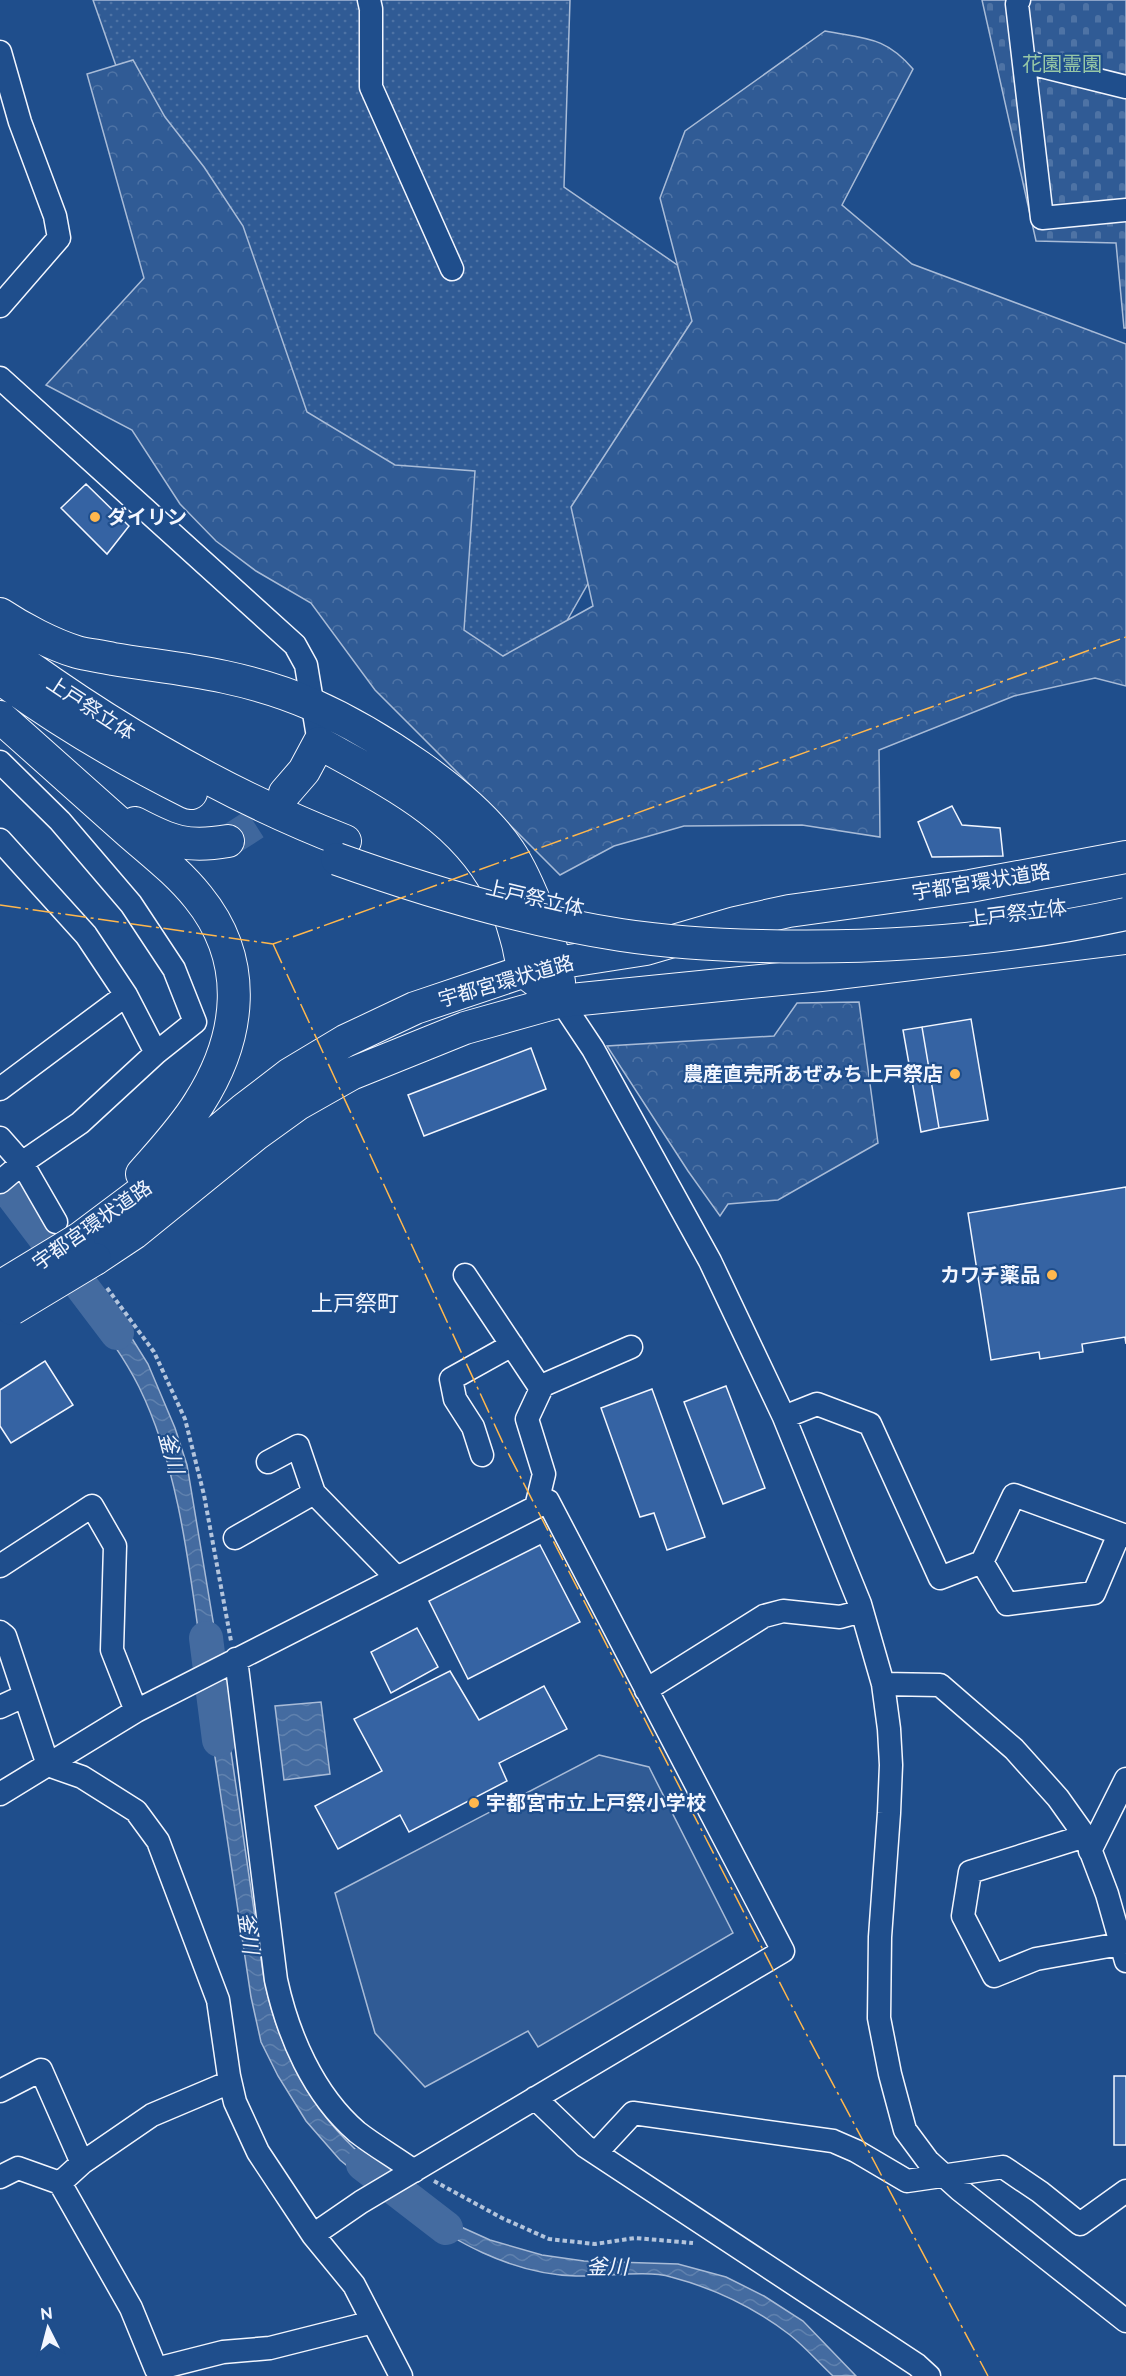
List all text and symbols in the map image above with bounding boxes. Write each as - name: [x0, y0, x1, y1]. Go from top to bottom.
- park label: 花園霊園: [1022, 52, 1102, 76]
- place label: ダイリン: [107, 505, 187, 529]
- marker: ダイリン: [88, 510, 102, 524]
- street label: 上戸祭立体: [43, 671, 139, 745]
- street label: 宇都宮環状道路: [910, 859, 1052, 905]
- street label: 上戸祭立体: [484, 875, 586, 921]
- street label: 上戸祭立体: [966, 895, 1068, 931]
- street label: 宇都宮環状道路: [435, 950, 577, 1012]
- place label: 農産直売所あぜみち上戸祭店: [683, 1062, 943, 1086]
- marker: 農産直売所あぜみち上戸祭店: [948, 1067, 962, 1081]
- street label: 宇都宮環状道路: [28, 1175, 156, 1275]
- place label: カワチ薬品: [940, 1263, 1040, 1287]
- marker: カワチ薬品: [1045, 1268, 1059, 1282]
- district label: 上戸祭町: [311, 1290, 399, 1316]
- water label: 釜川: [154, 1429, 190, 1478]
- place label: 宇都宮市立上戸祭小学校: [486, 1791, 706, 1815]
- marker: 宇都宮市立上戸祭小学校: [467, 1796, 481, 1810]
- water label: 釜川: [233, 1910, 264, 1957]
- water label: 釜川: [586, 2254, 630, 2279]
- north arrow: [18, 2298, 78, 2358]
- text: N: [39, 2303, 54, 2324]

